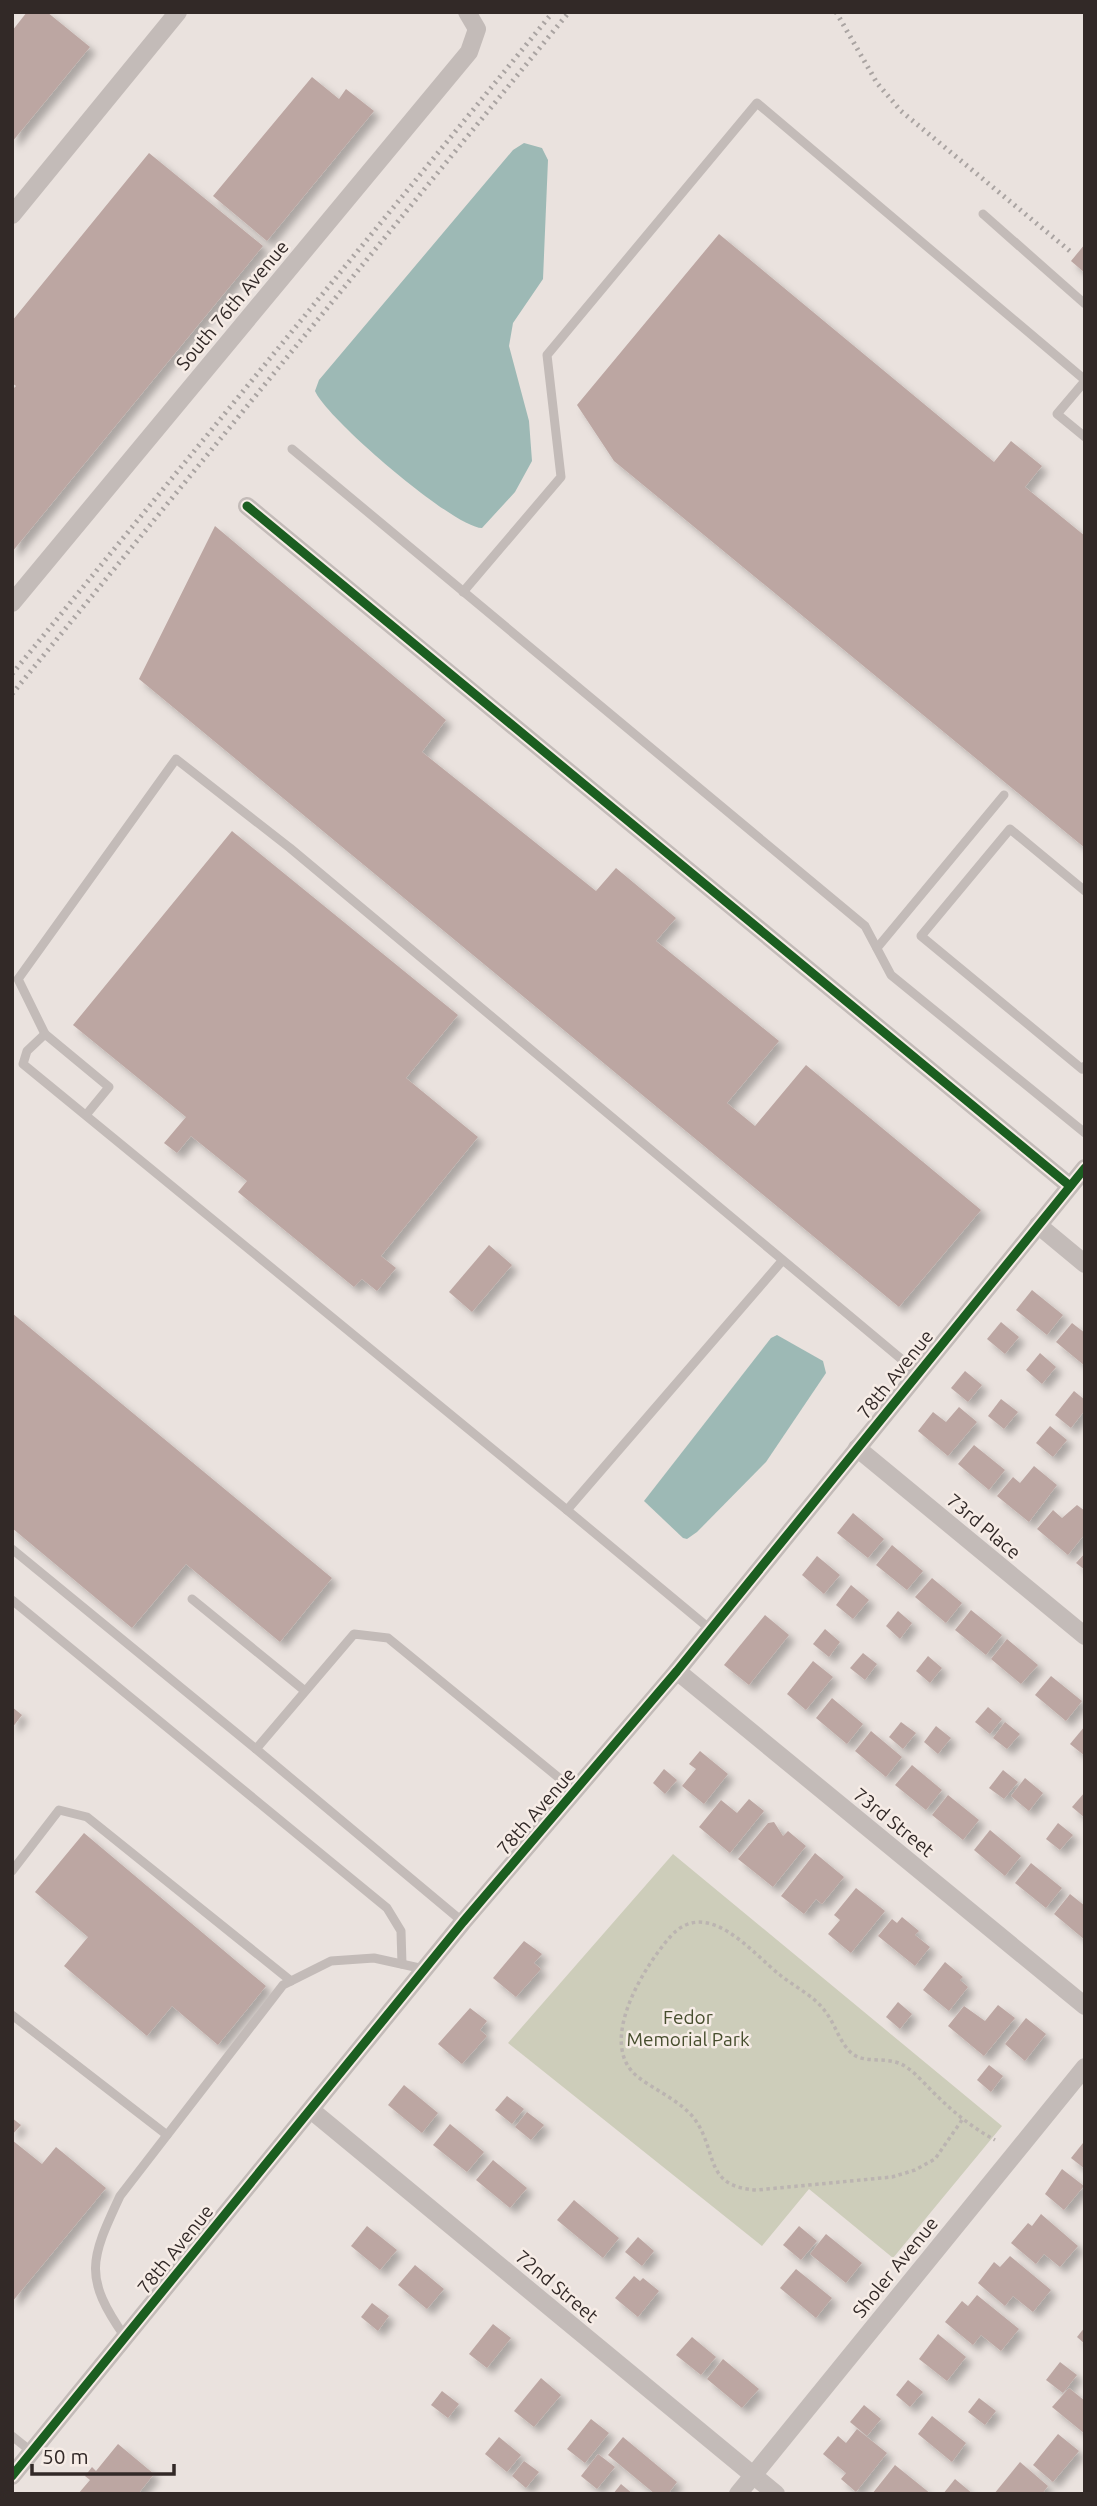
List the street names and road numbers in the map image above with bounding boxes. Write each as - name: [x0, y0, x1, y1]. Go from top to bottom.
- street label: South 76th Avenue: [171, 236, 293, 374]
- street label: 78th Avenue: [852, 1325, 938, 1423]
- street label: 73rd Place: [943, 1489, 1025, 1563]
- street label: 78th Avenue: [492, 1763, 580, 1859]
- street label: 73rd Street: [849, 1783, 939, 1861]
- street label: 78th Avenue: [132, 2200, 218, 2298]
- street label: Sholer Avenue: [848, 2212, 942, 2322]
- street label: 72nd Street: [511, 2245, 603, 2327]

